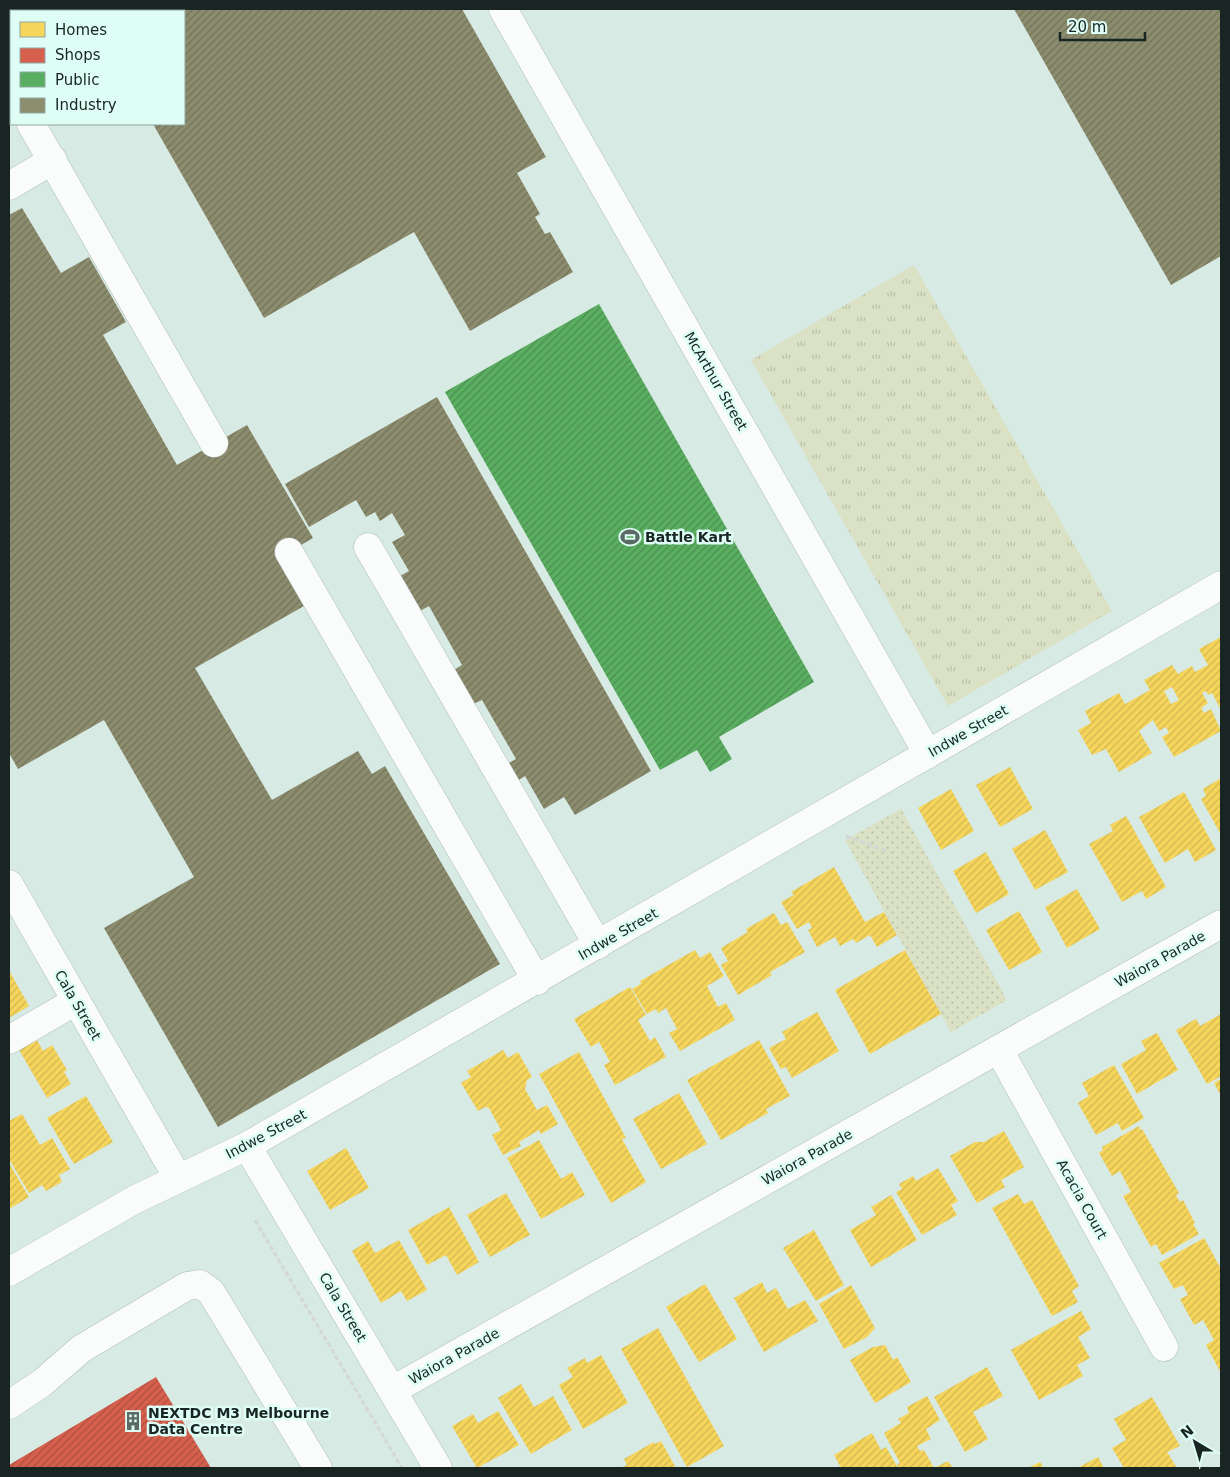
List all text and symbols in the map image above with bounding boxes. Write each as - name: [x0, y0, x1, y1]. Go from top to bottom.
- legend: [10, 10, 185, 125]
- scale bar: [1060, 10, 1145, 42]
- text: 20 m: [1068, 18, 1106, 36]
- text: Homes: [55, 21, 107, 39]
- text: Shops: [55, 46, 101, 64]
- text: Public: [55, 71, 99, 89]
- text: Industry: [55, 96, 117, 114]
- street label: McArthur Street: [681, 329, 751, 434]
- sports icon: Battle Kart: [619, 526, 641, 548]
- place label: Battle Kart: [645, 529, 732, 545]
- street label: Indwe Street: [925, 702, 1011, 760]
- street label: Indwe Street: [575, 905, 661, 963]
- street label: Waiora Parade: [1112, 928, 1208, 990]
- street label: Cala Street: [52, 967, 105, 1043]
- street label: Indwe Street: [223, 1106, 309, 1162]
- street label: Waiora Parade: [759, 1126, 855, 1188]
- street label: Acacia Court: [1054, 1156, 1111, 1242]
- street label: Cala Street: [316, 1270, 370, 1345]
- street label: Waiora Parade: [406, 1325, 502, 1387]
- place label: NEXTDC M3 Melbourne Data Centre: [148, 1405, 329, 1437]
- building icon: NEXTDC M3 Melbourne Data Centre: [122, 1410, 144, 1432]
- north arrow: [1170, 1417, 1220, 1467]
- text: N: [1177, 1422, 1197, 1442]

